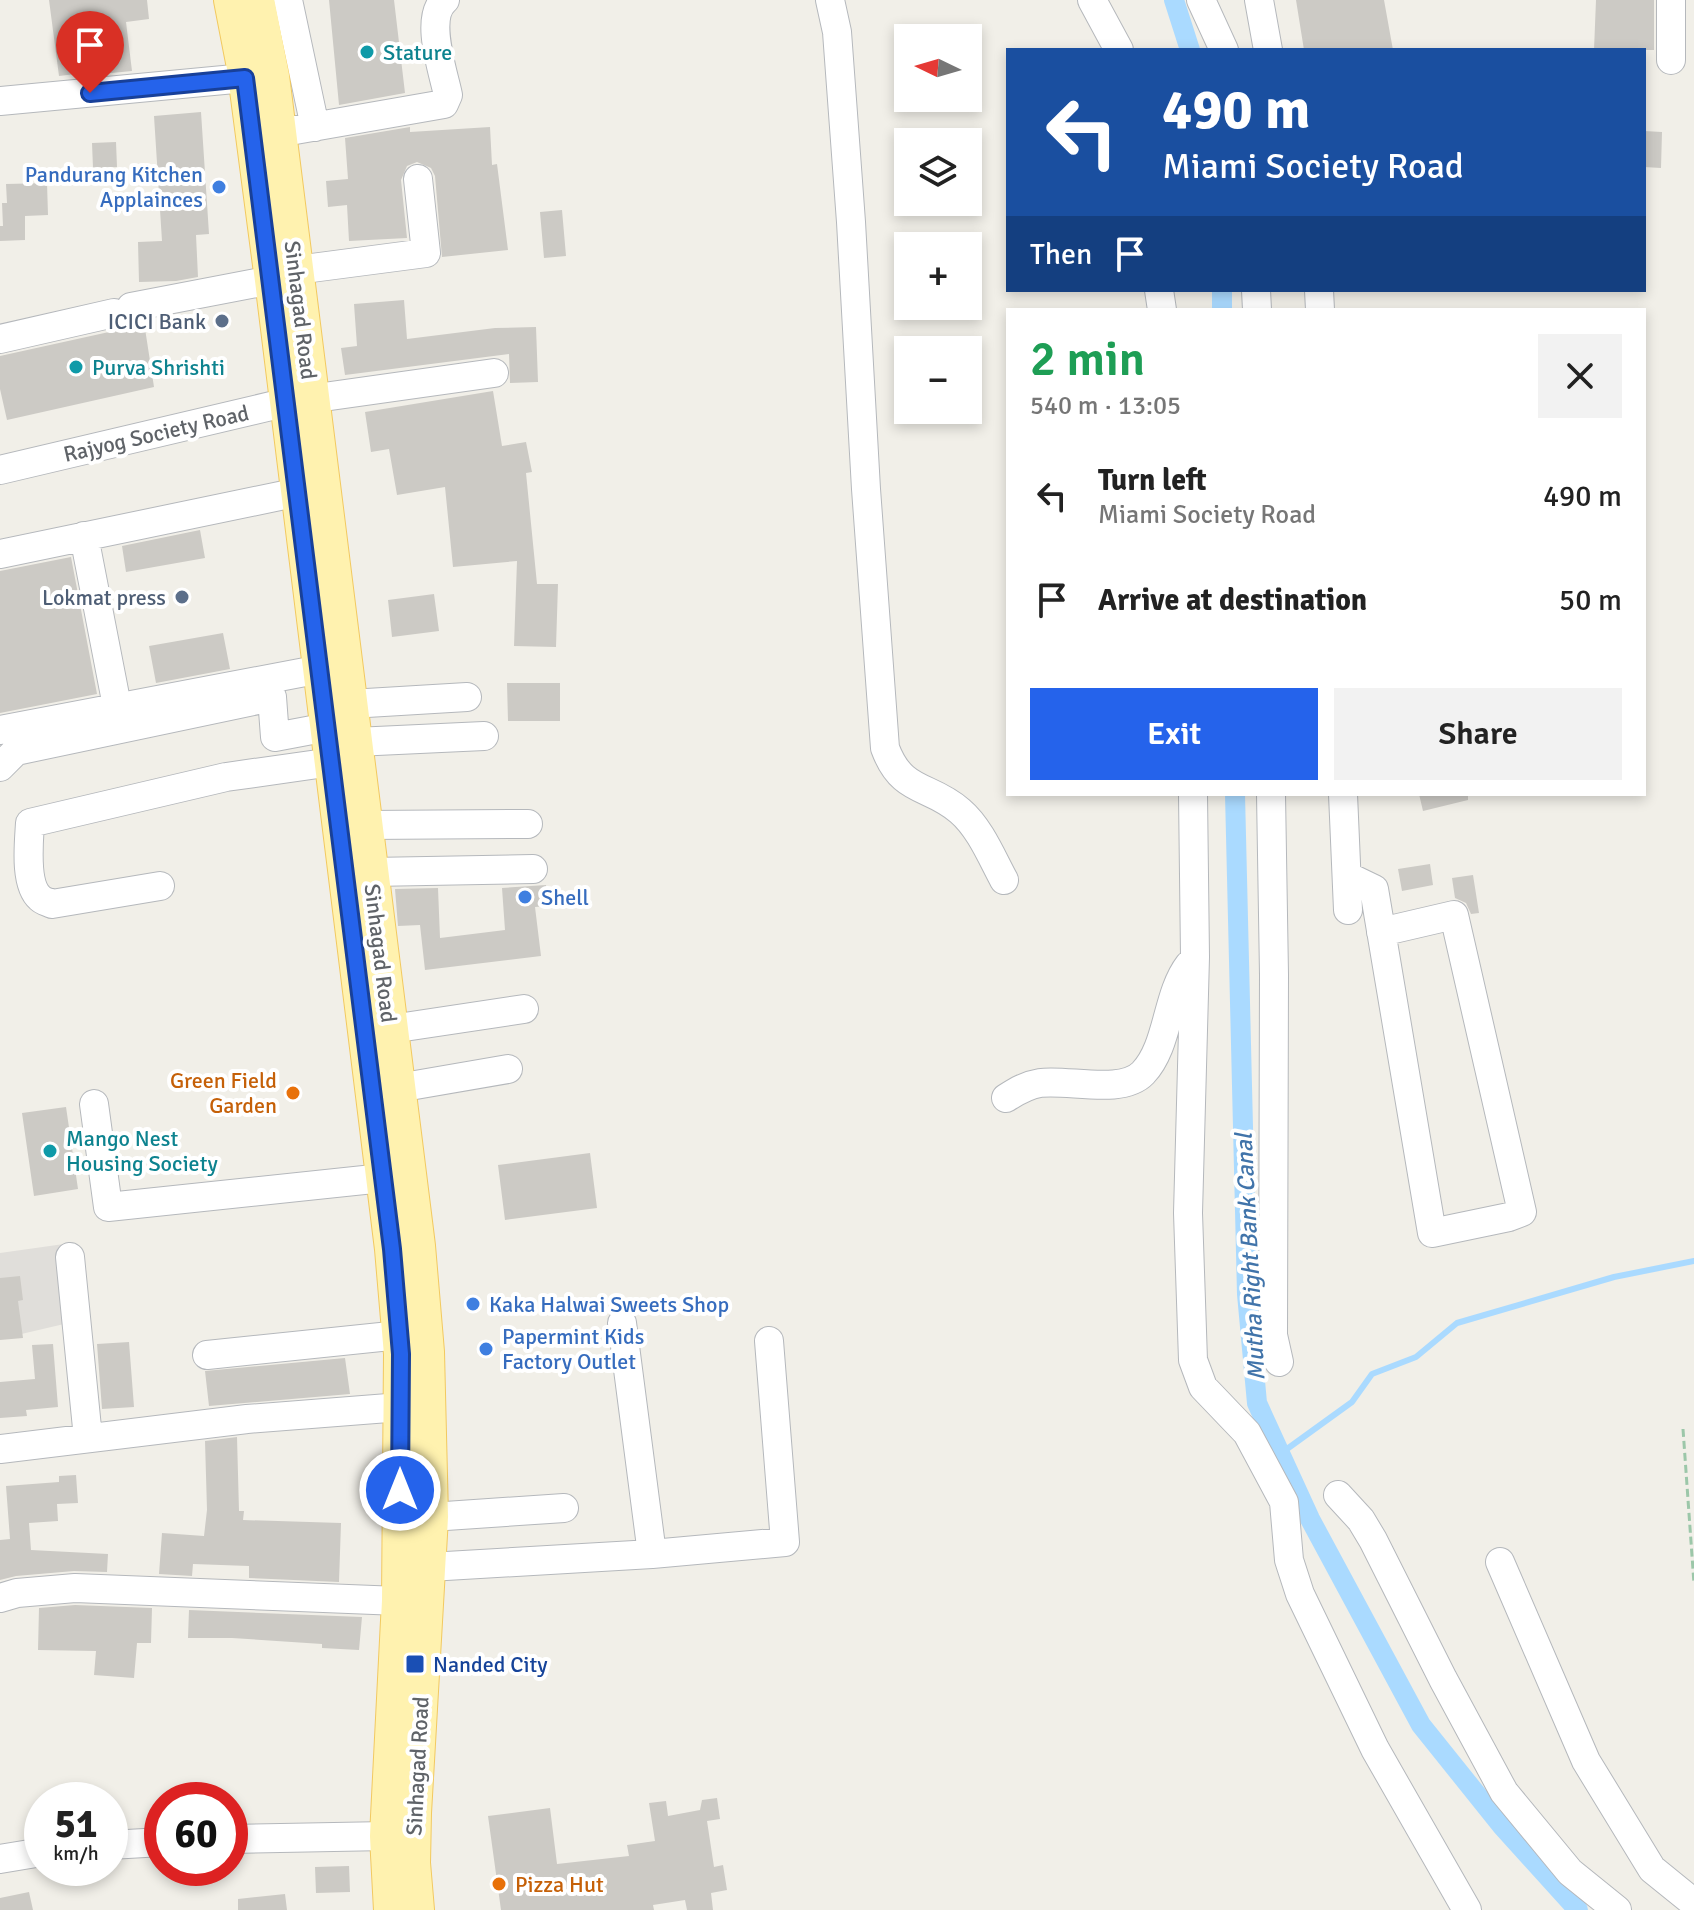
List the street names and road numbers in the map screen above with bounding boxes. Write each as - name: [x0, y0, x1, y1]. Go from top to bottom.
- street label: Sinhagad Road: [279, 239, 322, 381]
- street label: Rajyog Society Road: [61, 399, 251, 468]
- street label: Sinhagad Road: [359, 882, 402, 1024]
- street label: Sinhagad Road: [400, 1696, 435, 1836]

